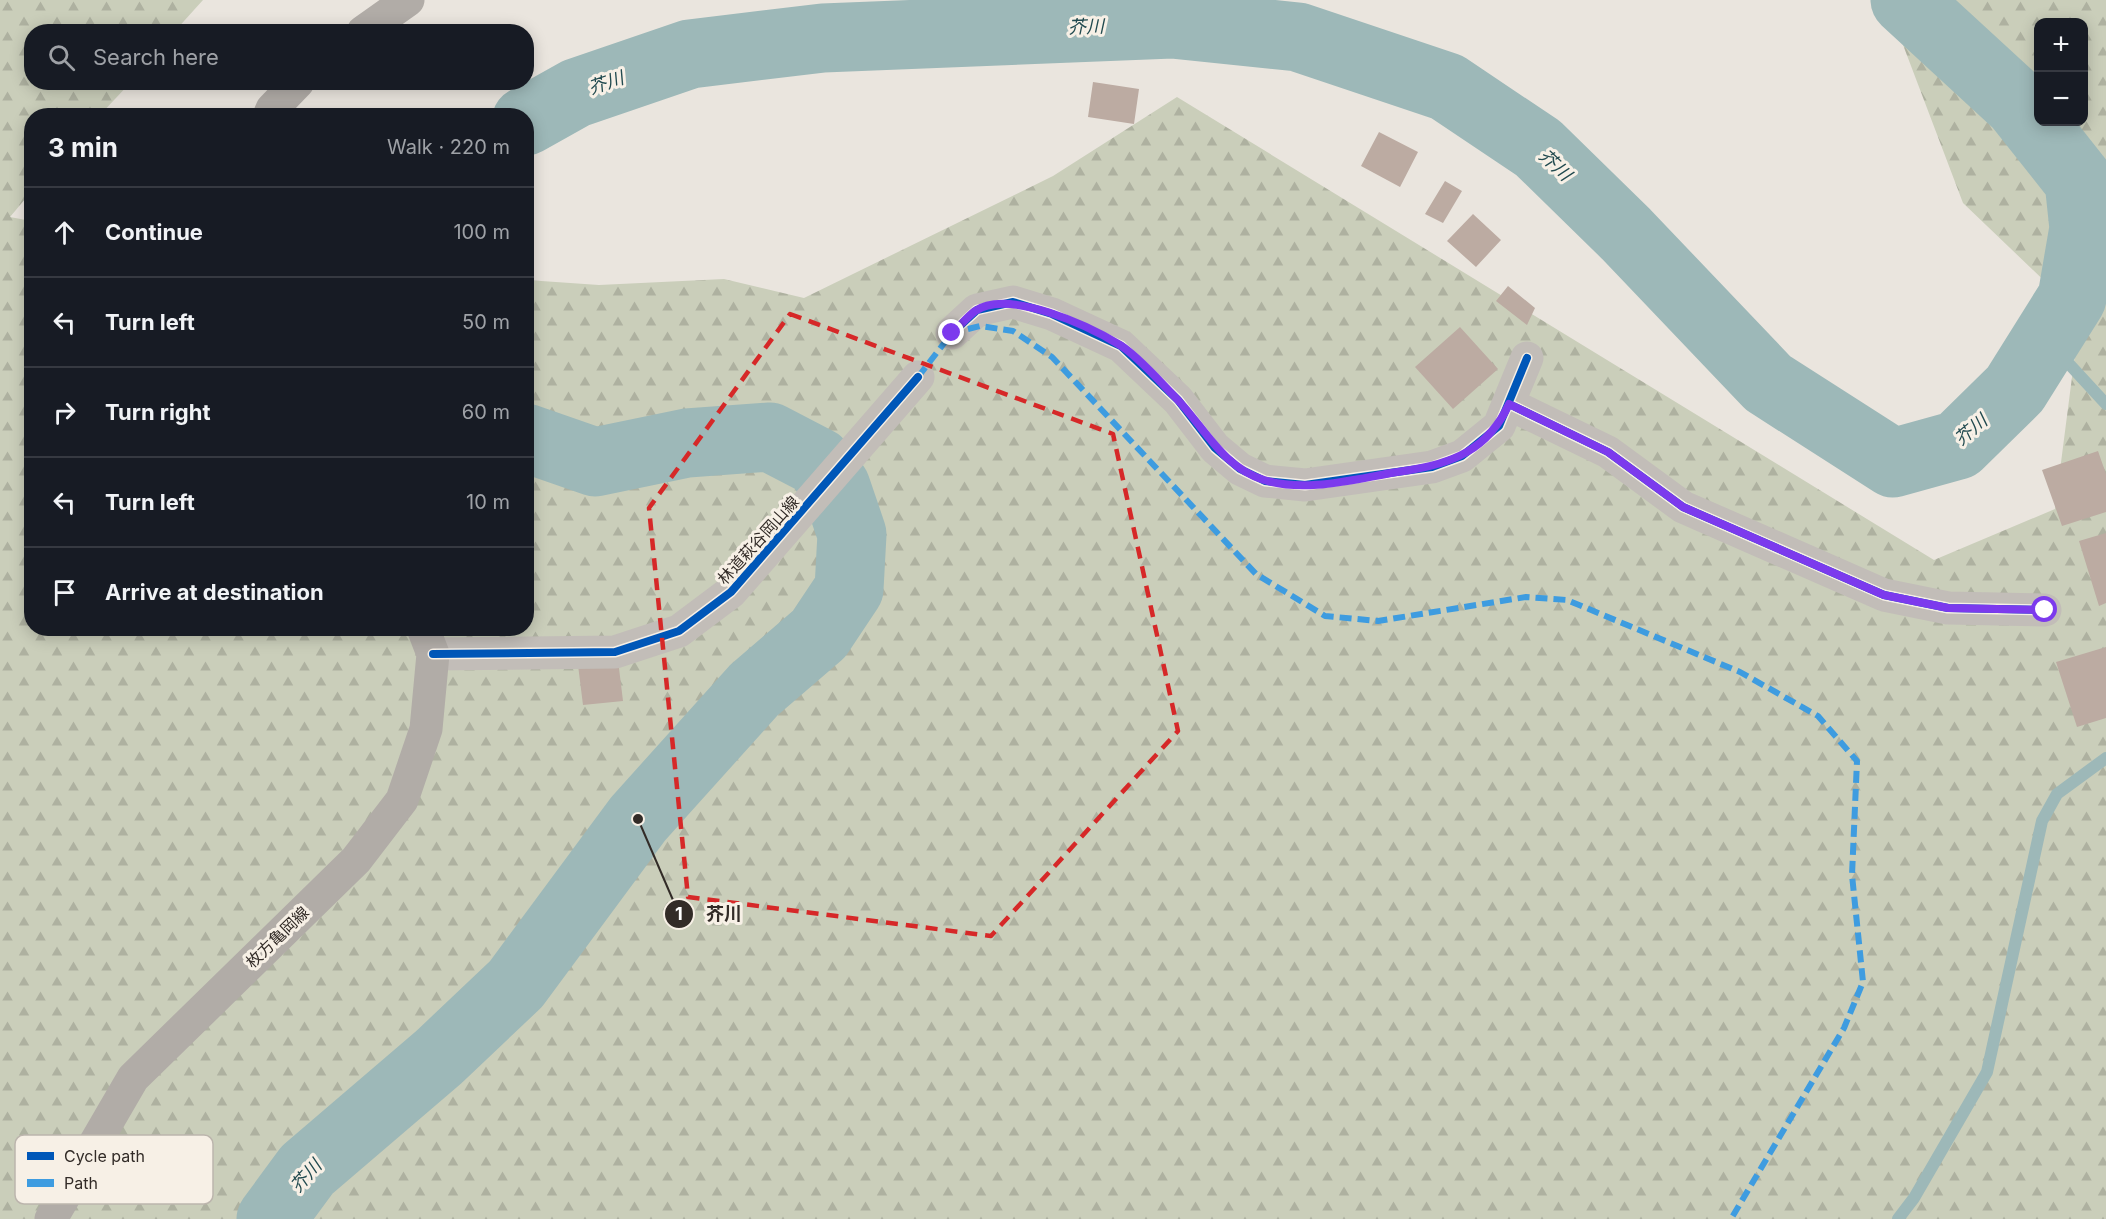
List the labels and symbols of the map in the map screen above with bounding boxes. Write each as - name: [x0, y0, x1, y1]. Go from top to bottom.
- water label: 芥川: [1068, 15, 1106, 38]
- water label: 芥川: [585, 66, 628, 98]
- water label: 芥川: [1535, 145, 1577, 186]
- route end: [938, 319, 964, 345]
- water label: 芥川: [1950, 409, 1993, 449]
- street label: 林道萩谷岡山線: [713, 492, 803, 588]
- route start: [2031, 596, 2057, 622]
- callout: 芥川: [664, 896, 754, 932]
- street label: 枚方亀岡線: [241, 902, 313, 972]
- text: 1: [675, 903, 683, 924]
- text: 芥川: [706, 903, 742, 924]
- legend: [15, 1135, 213, 1204]
- text: Cycle path: [64, 1146, 145, 1166]
- water label: 芥川: [286, 1154, 327, 1196]
- text: Path: [64, 1173, 98, 1193]

